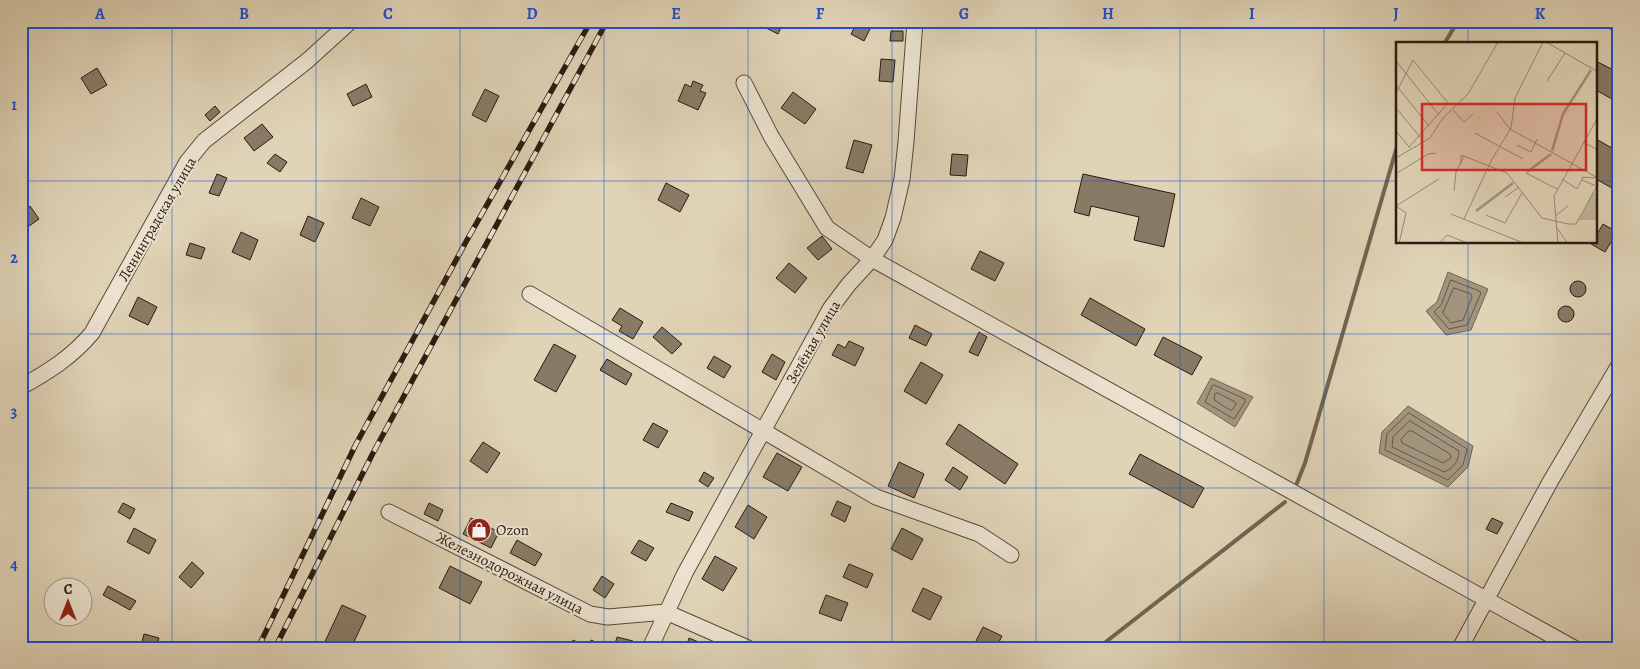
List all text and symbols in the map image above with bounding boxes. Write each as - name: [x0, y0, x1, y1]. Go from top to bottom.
- text: A: [94, 3, 106, 25]
- text: B: [239, 3, 249, 25]
- text: C: [383, 3, 393, 25]
- text: D: [526, 3, 538, 25]
- text: E: [671, 3, 681, 25]
- text: F: [816, 3, 825, 25]
- text: G: [959, 3, 969, 25]
- text: H: [1102, 3, 1114, 25]
- text: I: [1249, 3, 1255, 25]
- text: J: [1393, 3, 1399, 25]
- text: K: [1535, 3, 1546, 25]
- inset map: [1396, 42, 1598, 244]
- text: 1: [11, 94, 17, 116]
- street label: Ленинградская улица: [113, 153, 201, 285]
- text: 2: [10, 247, 18, 269]
- street label: Зелёная улица: [781, 297, 845, 387]
- text: 3: [11, 401, 18, 423]
- shop icon: Ozon: [466, 517, 492, 543]
- place label: Ozon: [496, 520, 529, 540]
- street label: Железнодорожная улица: [433, 527, 587, 619]
- text: 4: [10, 554, 18, 576]
- north arrow: [42, 576, 92, 626]
- text: С: [64, 580, 73, 599]

